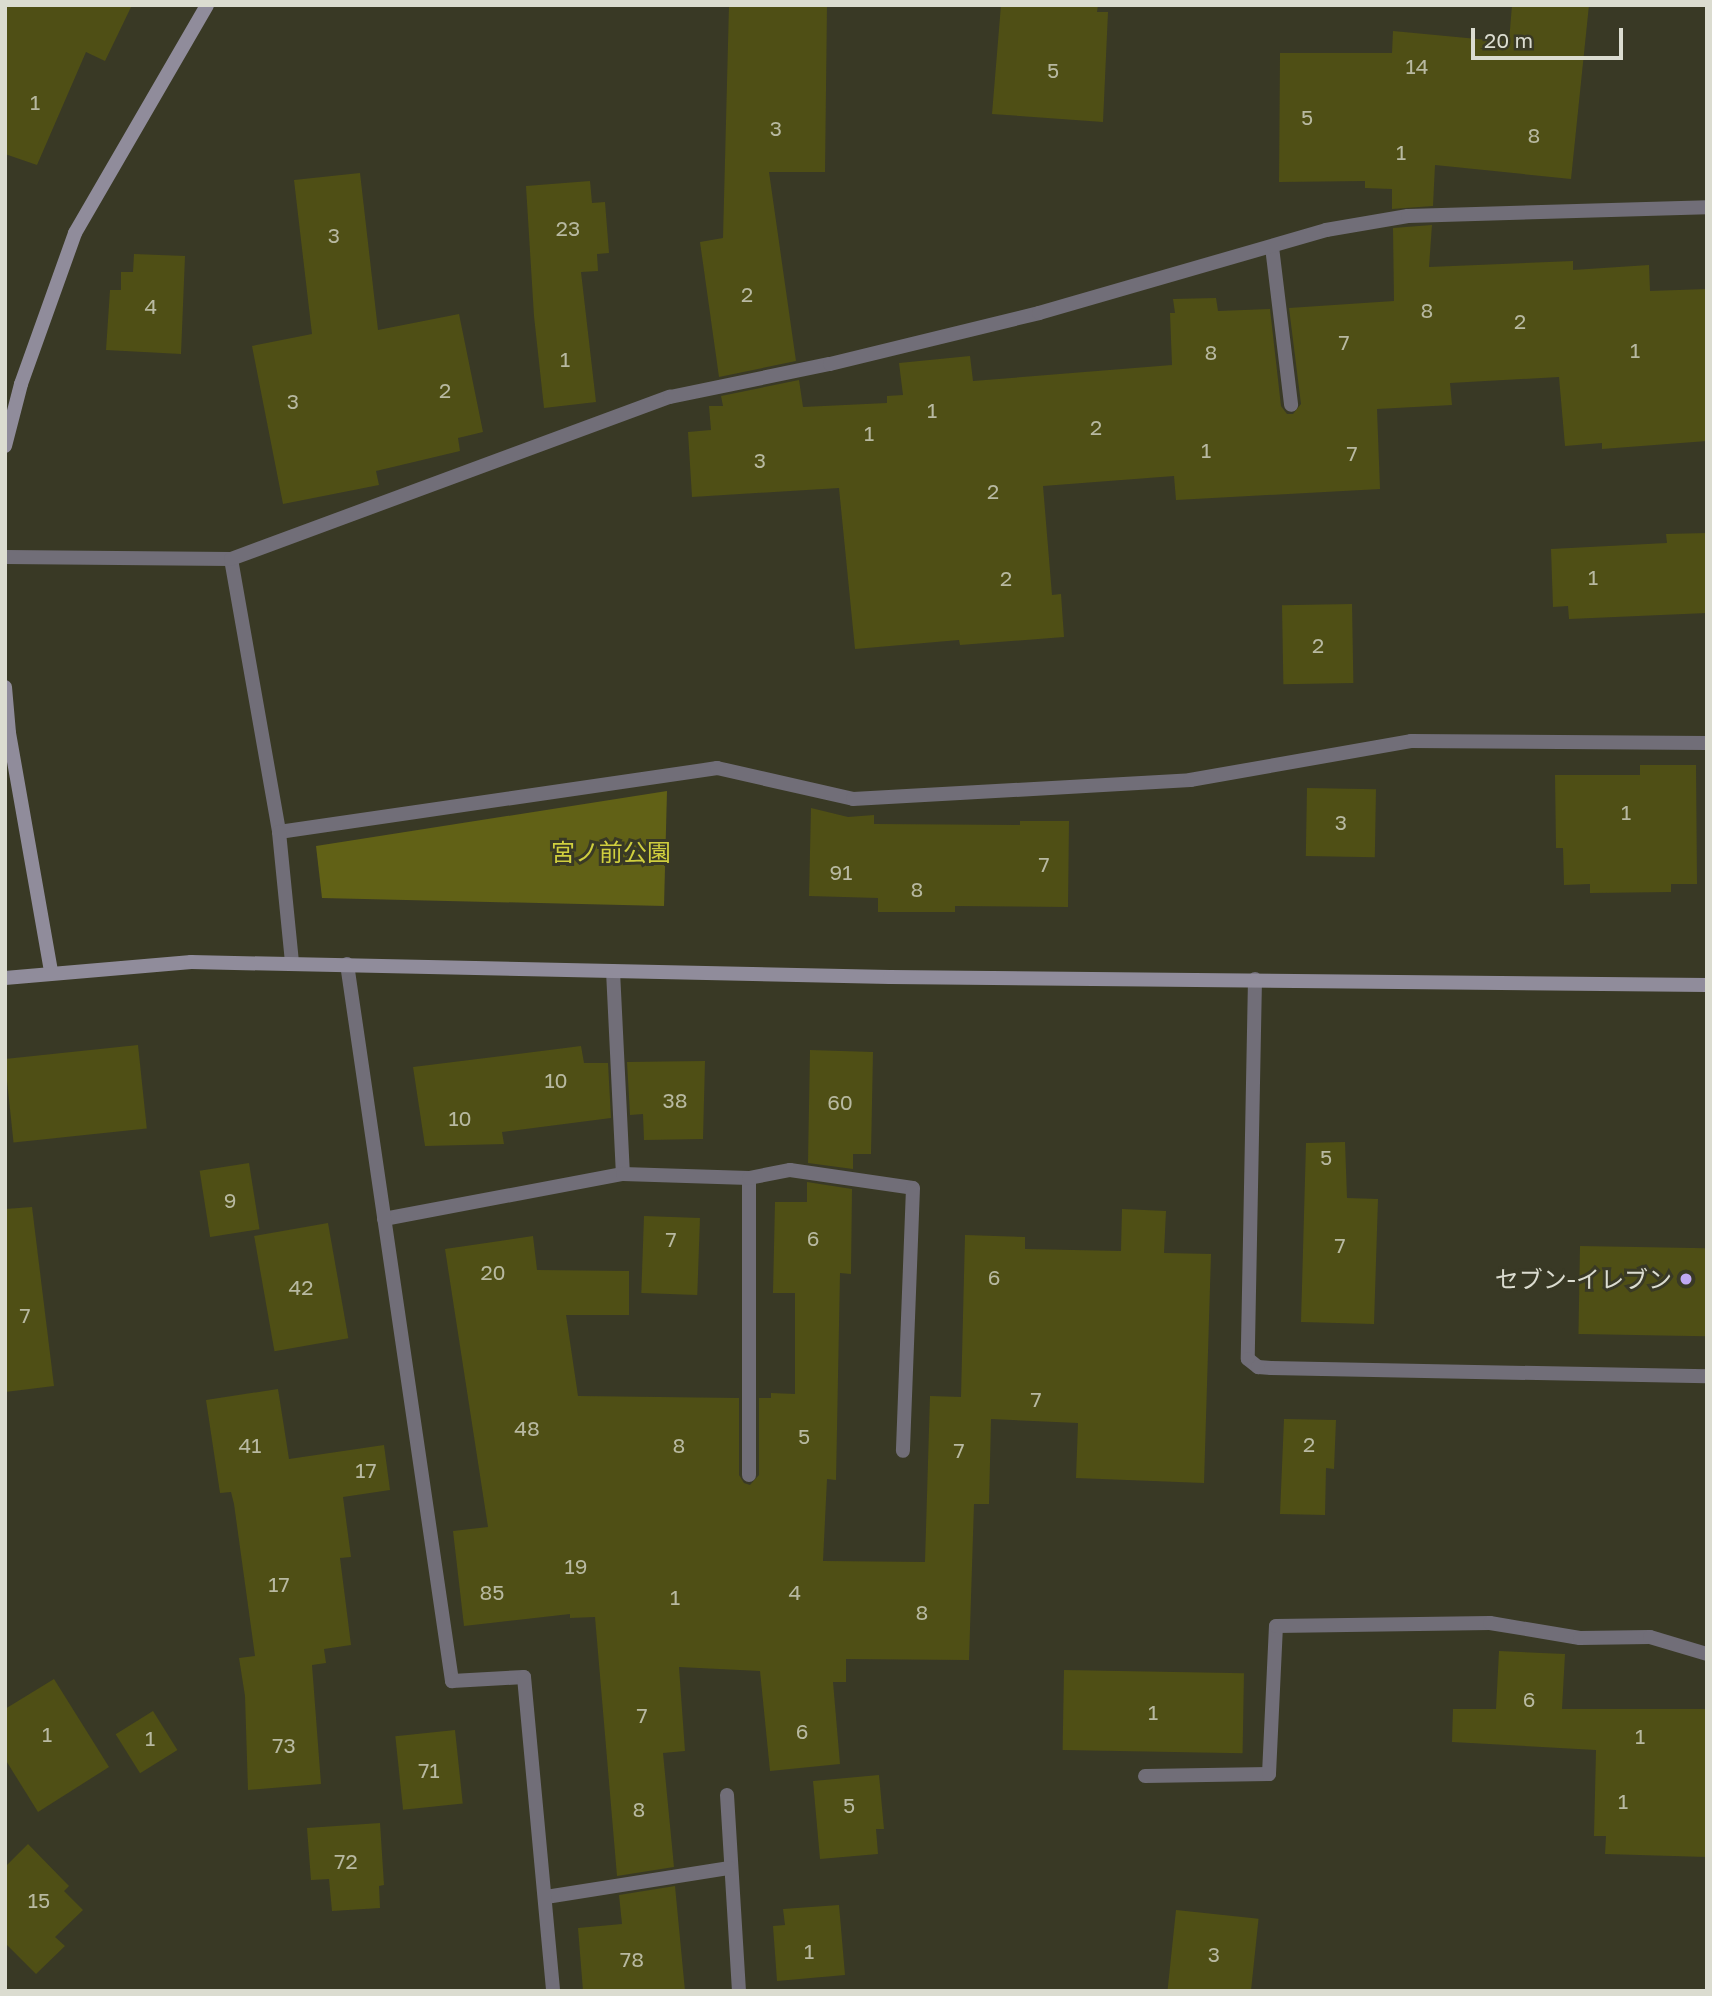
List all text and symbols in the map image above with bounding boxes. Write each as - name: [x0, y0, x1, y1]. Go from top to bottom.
- scale bar: [1474, 14, 1626, 58]
- text: 20 m: [1484, 27, 1533, 53]
- house number: 14: [1406, 53, 1428, 79]
- house number: 5: [1047, 57, 1059, 83]
- house number: 1: [30, 89, 40, 115]
- house number: 5: [1301, 104, 1313, 130]
- house number: 3: [770, 115, 782, 141]
- house number: 8: [1528, 122, 1540, 148]
- house number: 1: [1396, 139, 1406, 165]
- house number: 23: [556, 215, 580, 241]
- house number: 3: [328, 222, 340, 248]
- house number: 2: [741, 281, 753, 307]
- house number: 4: [145, 293, 157, 319]
- house number: 8: [1421, 297, 1433, 323]
- house number: 2: [1514, 308, 1526, 334]
- house number: 7: [1338, 329, 1350, 355]
- house number: 1: [1630, 337, 1640, 363]
- house number: 8: [1205, 339, 1217, 365]
- house number: 1: [560, 346, 570, 372]
- house number: 2: [439, 377, 451, 403]
- house number: 3: [287, 388, 299, 414]
- house number: 1: [927, 397, 937, 423]
- house number: 2: [1090, 414, 1102, 440]
- house number: 1: [864, 420, 874, 446]
- house number: 1: [1201, 437, 1211, 463]
- house number: 7: [1346, 440, 1358, 466]
- house number: 3: [754, 447, 766, 473]
- house number: 2: [987, 478, 999, 504]
- house number: 1: [1588, 564, 1598, 590]
- house number: 2: [1000, 565, 1012, 591]
- house number: 2: [1312, 632, 1324, 658]
- house number: 1: [1621, 799, 1631, 825]
- house number: 3: [1335, 809, 1347, 835]
- park label: 宮ノ前公園: [551, 838, 671, 866]
- house number: 7: [1038, 851, 1050, 877]
- house number: 91: [830, 859, 852, 885]
- house number: 8: [911, 876, 923, 902]
- house number: 10: [544, 1067, 568, 1093]
- house number: 38: [662, 1087, 688, 1113]
- house number: 60: [827, 1089, 853, 1115]
- house number: 10: [448, 1105, 472, 1131]
- house number: 5: [1320, 1144, 1332, 1170]
- house number: 9: [224, 1187, 236, 1213]
- house number: 6: [807, 1225, 819, 1251]
- house number: 7: [665, 1226, 677, 1252]
- house number: 7: [1334, 1232, 1346, 1258]
- house number: 20: [480, 1259, 506, 1285]
- house number: 6: [988, 1264, 1000, 1290]
- place label: セブン-イレブン: [1495, 1265, 1672, 1293]
- marker: セブン-イレブン: [1678, 1271, 1694, 1287]
- house number: 42: [289, 1274, 313, 1300]
- house number: 7: [19, 1302, 31, 1328]
- house number: 7: [1030, 1386, 1042, 1412]
- house number: 48: [514, 1415, 540, 1441]
- house number: 5: [798, 1423, 810, 1449]
- house number: 2: [1303, 1431, 1315, 1457]
- house number: 41: [239, 1432, 261, 1458]
- house number: 8: [673, 1432, 685, 1458]
- house number: 7: [953, 1437, 965, 1463]
- house number: 17: [355, 1457, 377, 1483]
- house number: 19: [565, 1553, 587, 1579]
- house number: 17: [268, 1571, 290, 1597]
- house number: 85: [480, 1579, 504, 1605]
- house number: 4: [789, 1579, 801, 1605]
- house number: 1: [670, 1584, 680, 1610]
- house number: 8: [916, 1599, 928, 1625]
- house number: 6: [1523, 1686, 1535, 1712]
- house number: 1: [1148, 1699, 1158, 1725]
- house number: 7: [636, 1702, 648, 1728]
- house number: 6: [796, 1718, 808, 1744]
- house number: 1: [42, 1721, 52, 1747]
- house number: 1: [1635, 1723, 1645, 1749]
- house number: 1: [145, 1725, 155, 1751]
- house number: 73: [272, 1732, 296, 1758]
- house number: 71: [418, 1757, 440, 1783]
- house number: 1: [1618, 1788, 1628, 1814]
- house number: 5: [843, 1792, 855, 1818]
- house number: 8: [633, 1796, 645, 1822]
- house number: 72: [334, 1848, 358, 1874]
- house number: 15: [28, 1887, 50, 1913]
- house number: 1: [804, 1938, 814, 1964]
- house number: 3: [1208, 1941, 1220, 1967]
- house number: 78: [620, 1946, 644, 1972]

